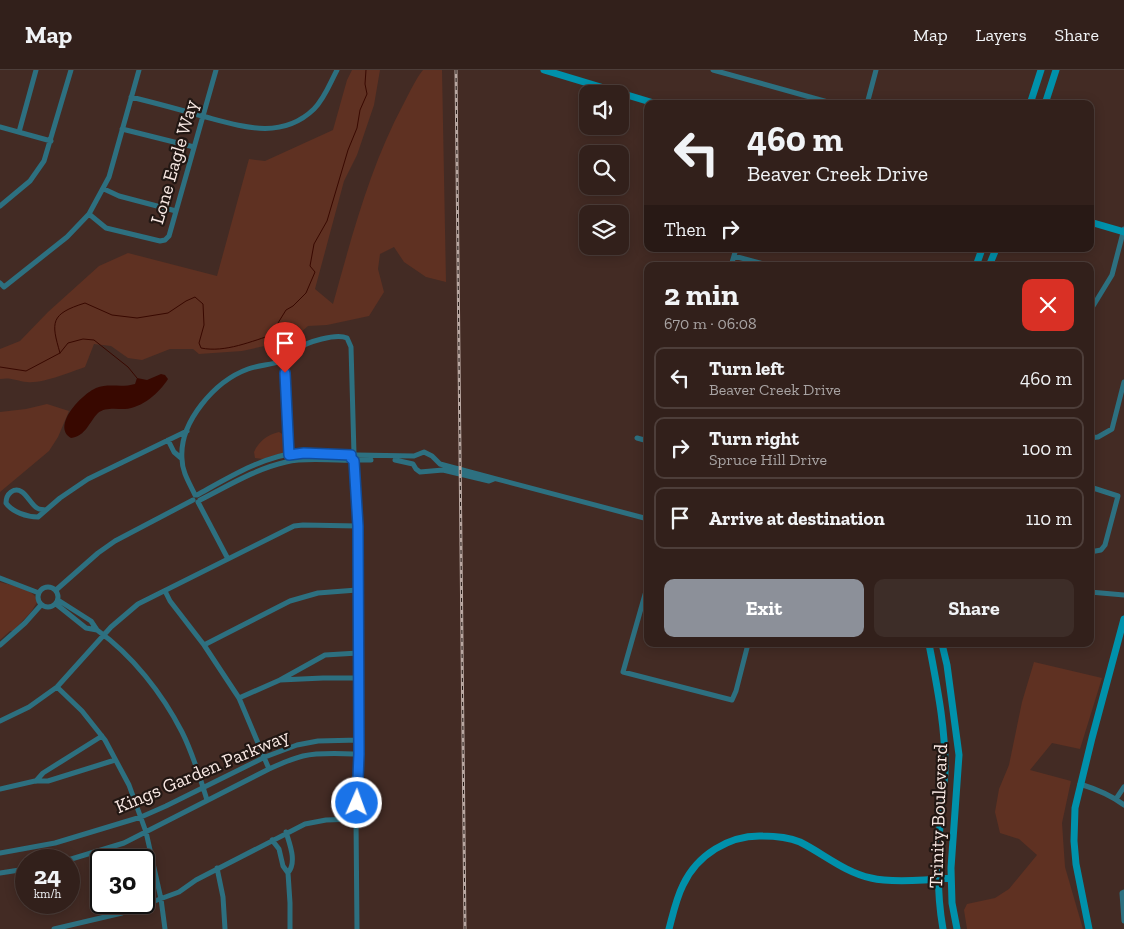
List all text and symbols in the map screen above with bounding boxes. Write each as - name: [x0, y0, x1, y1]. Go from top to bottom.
- text: Map: [25, 20, 72, 49]
- text: Map: [913, 24, 948, 46]
- text: Layers: [976, 24, 1027, 46]
- text: Share: [1055, 24, 1099, 46]
- map controls: [579, 85, 629, 255]
- button: sound: [579, 85, 629, 135]
- street label: Lone Eagle Way: [145, 97, 203, 227]
- text: 460 m: [747, 118, 843, 160]
- icon: left: [664, 120, 729, 185]
- button: search: [579, 145, 629, 195]
- text: Beaver Creek Drive: [747, 160, 928, 187]
- button: layers: [579, 205, 629, 255]
- icon: right: [716, 215, 744, 243]
- text: Then: [664, 218, 706, 241]
- text: 2 min: [664, 277, 739, 313]
- button: close: [1022, 279, 1074, 331]
- text: 670 m · 06:08: [664, 314, 757, 333]
- pin: [264, 322, 306, 373]
- icon: arrive: [271, 329, 299, 357]
- text: Turn left: [709, 357, 784, 380]
- icon: left: [666, 364, 694, 392]
- text: 460 m: [1020, 367, 1072, 390]
- text: Beaver Creek Drive: [709, 380, 841, 399]
- text: Turn right: [709, 427, 799, 450]
- icon: right: [666, 434, 694, 462]
- text: 100 m: [1022, 437, 1072, 460]
- text: Spruce Hill Drive: [709, 450, 827, 469]
- icon: arrive: [666, 504, 694, 532]
- text: Arrive at destination: [709, 507, 885, 530]
- text: 110 m: [1026, 507, 1072, 530]
- button: Exit: [664, 579, 864, 637]
- button: Share: [874, 579, 1074, 637]
- street label: Kings Garden Parkway: [111, 724, 293, 818]
- street label: Trinity Boulevard: [924, 743, 952, 889]
- position arrow: [330, 776, 382, 828]
- speed limit sign: 30: [90, 849, 155, 914]
- text: 24: [34, 860, 61, 890]
- text: km/h: [34, 887, 61, 901]

